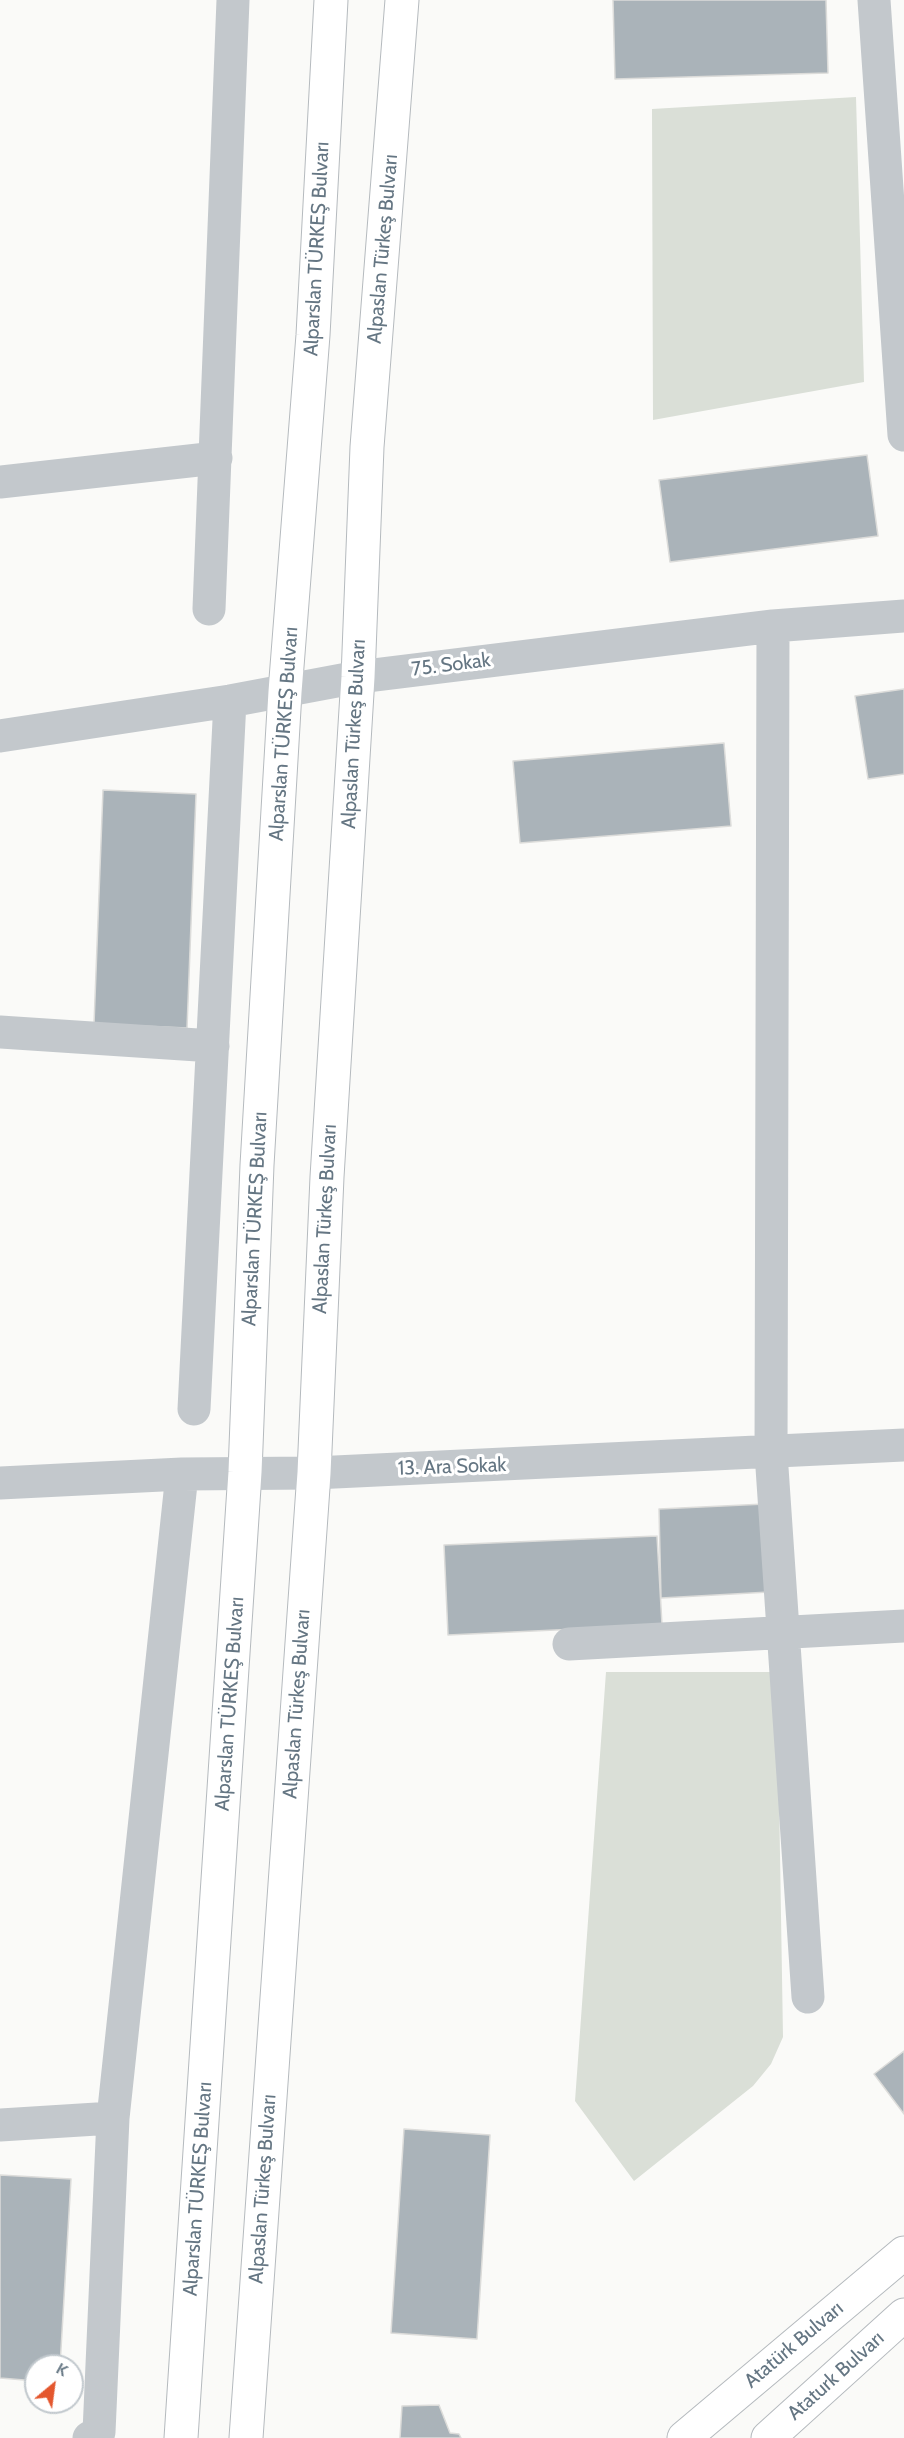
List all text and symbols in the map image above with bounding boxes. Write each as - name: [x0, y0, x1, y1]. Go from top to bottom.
- street label: Alparslan TÜRKEŞ Bulvarı: [299, 141, 335, 357]
- street label: Alpaslan Türkeş Bulvarı: [363, 153, 403, 345]
- street label: Alparslan TÜRKEŞ Bulvarı: [265, 626, 303, 842]
- street label: Alpaslan Türkeş Bulvarı: [337, 639, 371, 829]
- street label: 75. Sokak: [410, 648, 492, 682]
- street label: Alparslan TÜRKEŞ Bulvarı: [237, 1111, 273, 1327]
- street label: Alpaslan Türkeş Bulvarı: [308, 1124, 342, 1314]
- street label: 13. Ara Sokak: [397, 1453, 507, 1481]
- street label: Alparslan TÜRKEŞ Bulvarı: [211, 1596, 249, 1812]
- street label: Alpaslan Türkeş Bulvarı: [278, 1608, 316, 1800]
- street label: Alparslan TÜRKEŞ Bulvarı: [179, 2081, 217, 2297]
- street label: Alpaslan Türkeş Bulvarı: [244, 2093, 282, 2285]
- street label: Atatürk Bulvarı: [740, 2297, 848, 2393]
- street label: Ataturk Bulvarı: [783, 2326, 889, 2426]
- north arrow: [24, 2354, 84, 2414]
- text: K: [53, 2359, 71, 2380]

